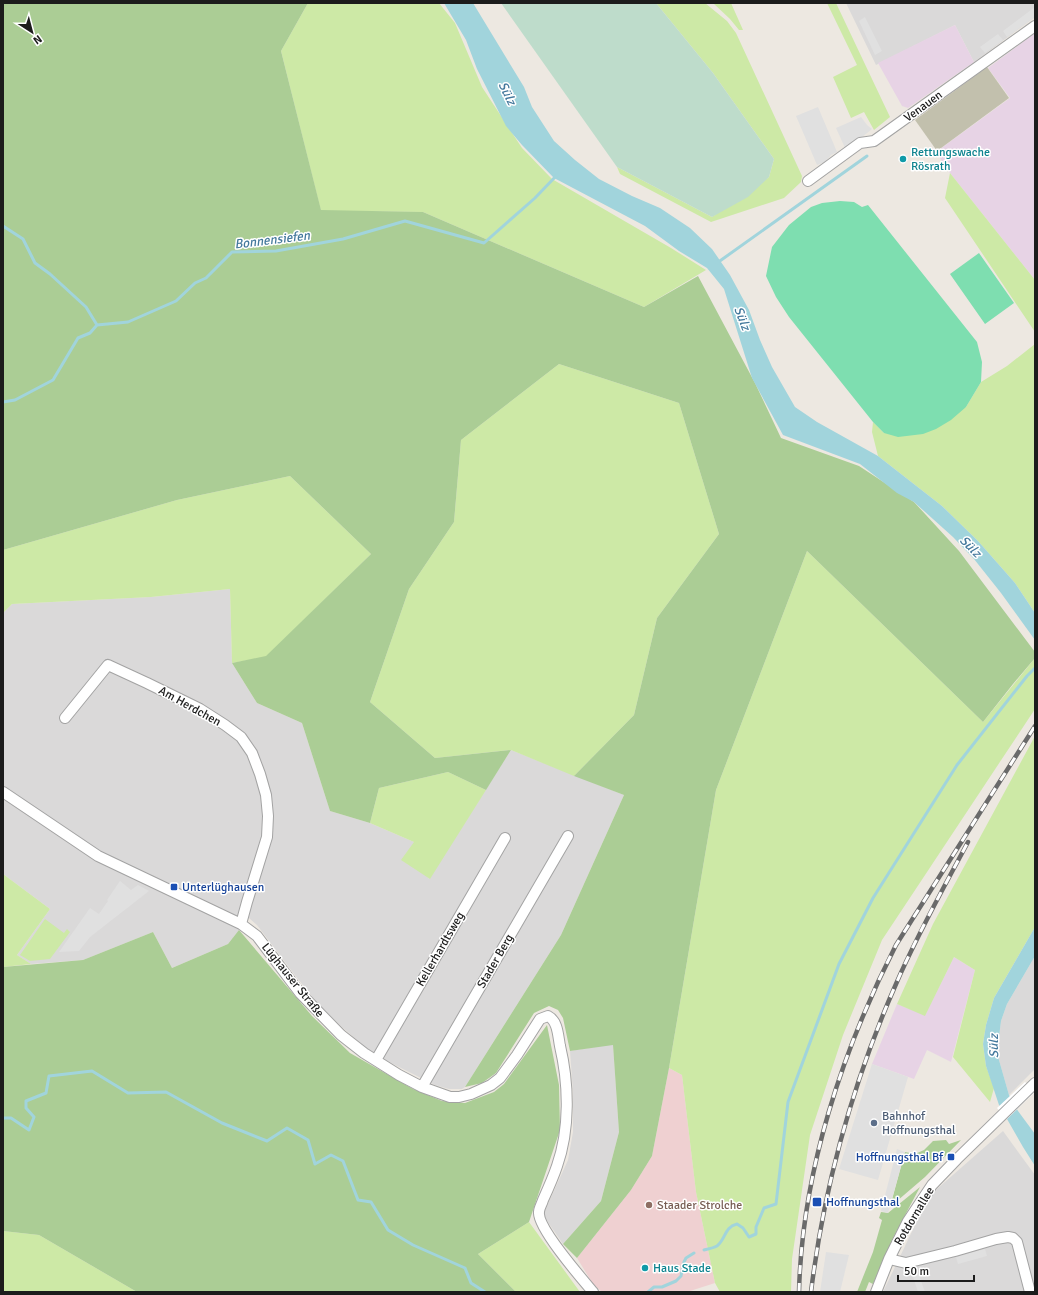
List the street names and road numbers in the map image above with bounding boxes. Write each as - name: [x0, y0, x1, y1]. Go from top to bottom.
- street label: Venauen: [901, 87, 946, 125]
- street label: Am Herdchen: [156, 683, 224, 730]
- street label: Kellerhardtsweg: [413, 909, 468, 989]
- street label: Stader Berg: [474, 931, 517, 991]
- street label: Lüghauser Straße: [258, 940, 327, 1020]
- street label: Rotdornallee: [891, 1184, 938, 1248]

